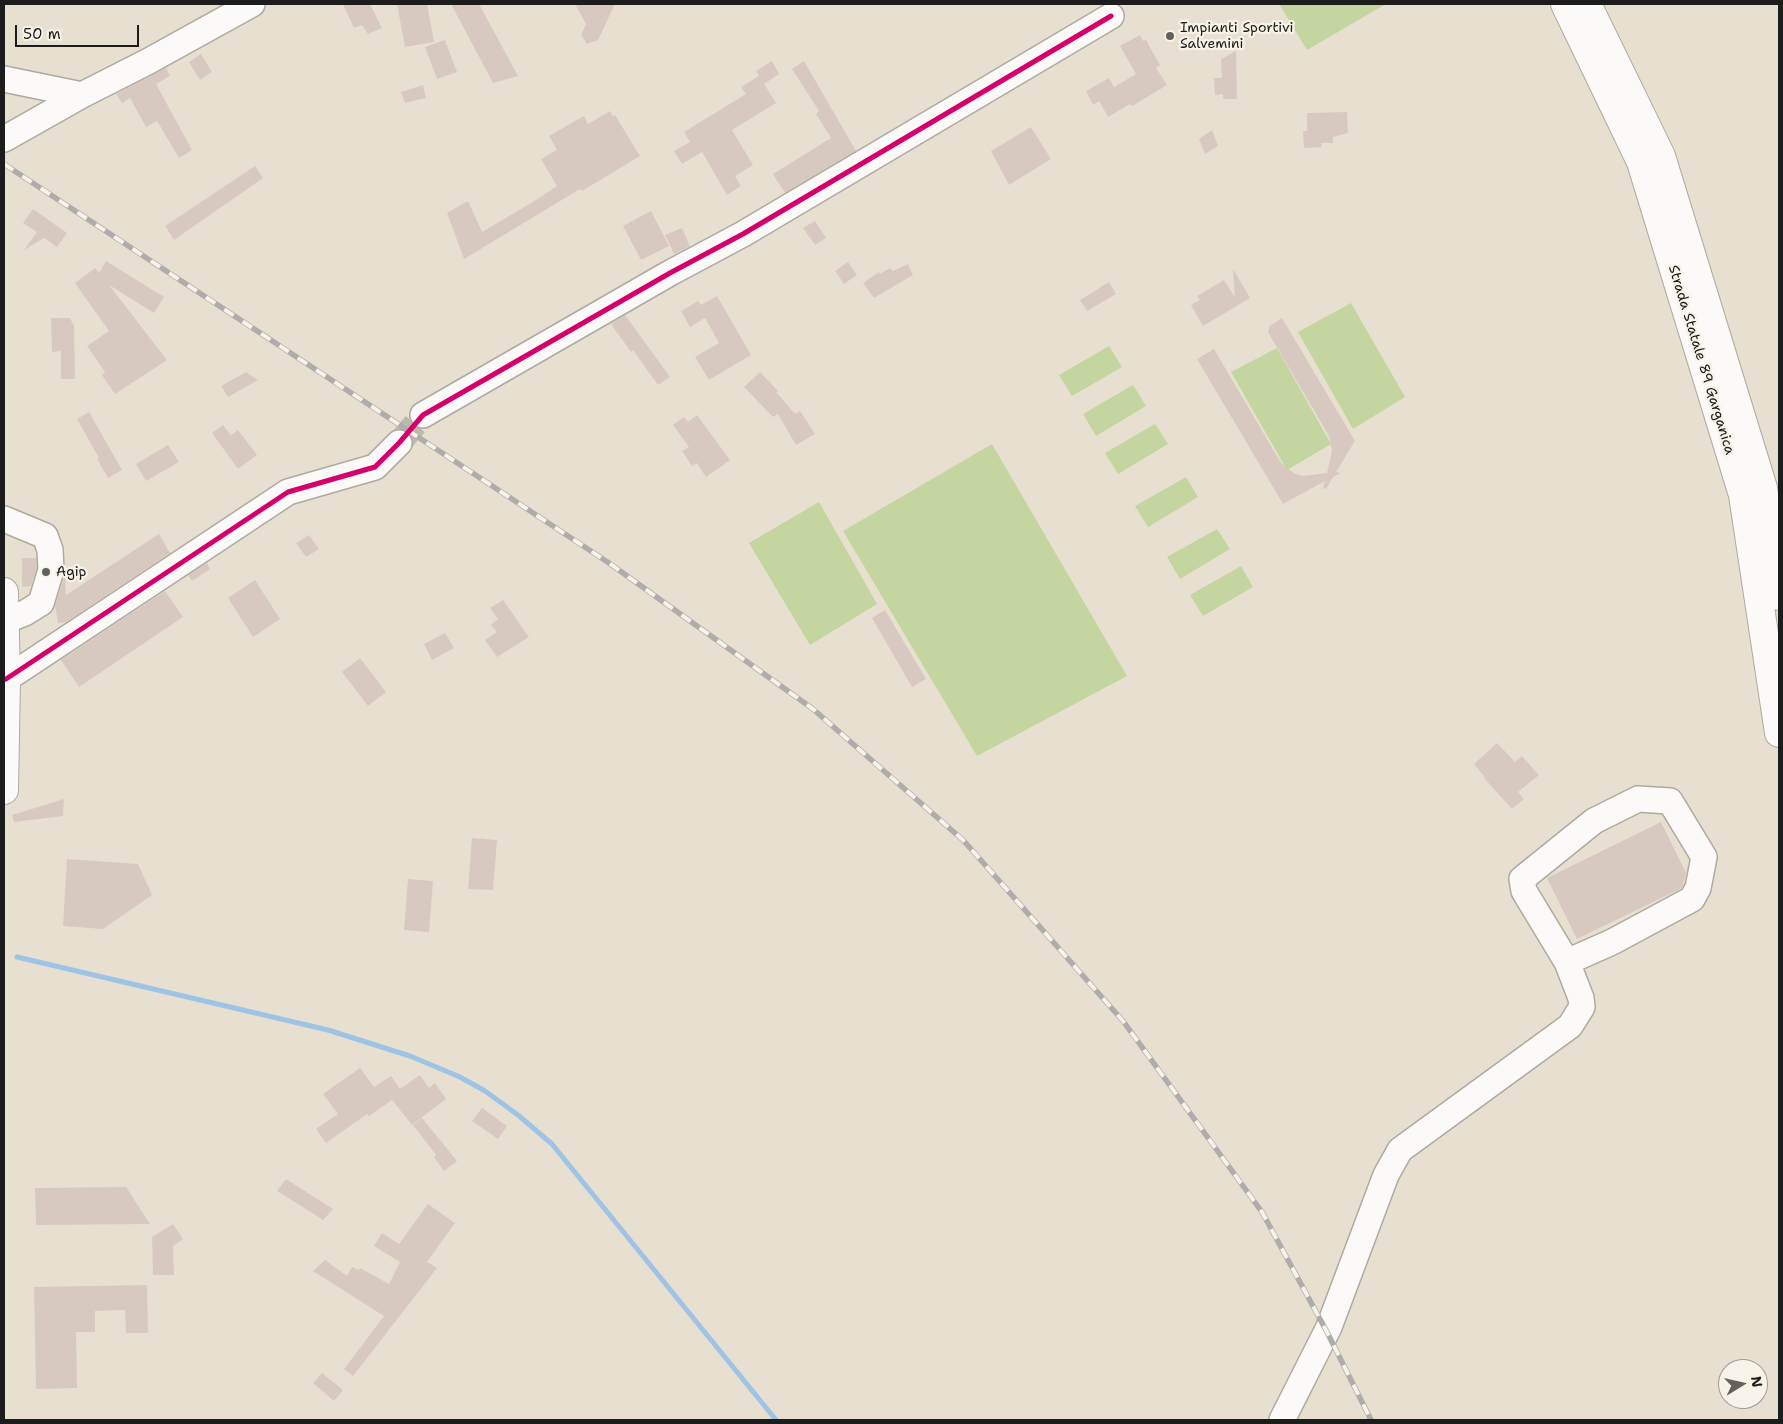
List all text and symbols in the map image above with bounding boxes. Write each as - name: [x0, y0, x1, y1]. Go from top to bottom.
- scale bar: [18, 15, 141, 47]
- place label: Impianti Sportivi Salvemini: [1180, 20, 1294, 52]
- text: 50 m: [23, 24, 61, 44]
- marker: Impianti Sportivi Salvemini: [1164, 30, 1176, 42]
- street label: Strada Statale 89 Garganica: [1664, 263, 1738, 457]
- place label: Agip: [56, 564, 86, 580]
- marker: Agip: [40, 566, 52, 578]
- north arrow: [1718, 1359, 1768, 1409]
- text: N: [1747, 1375, 1767, 1389]

